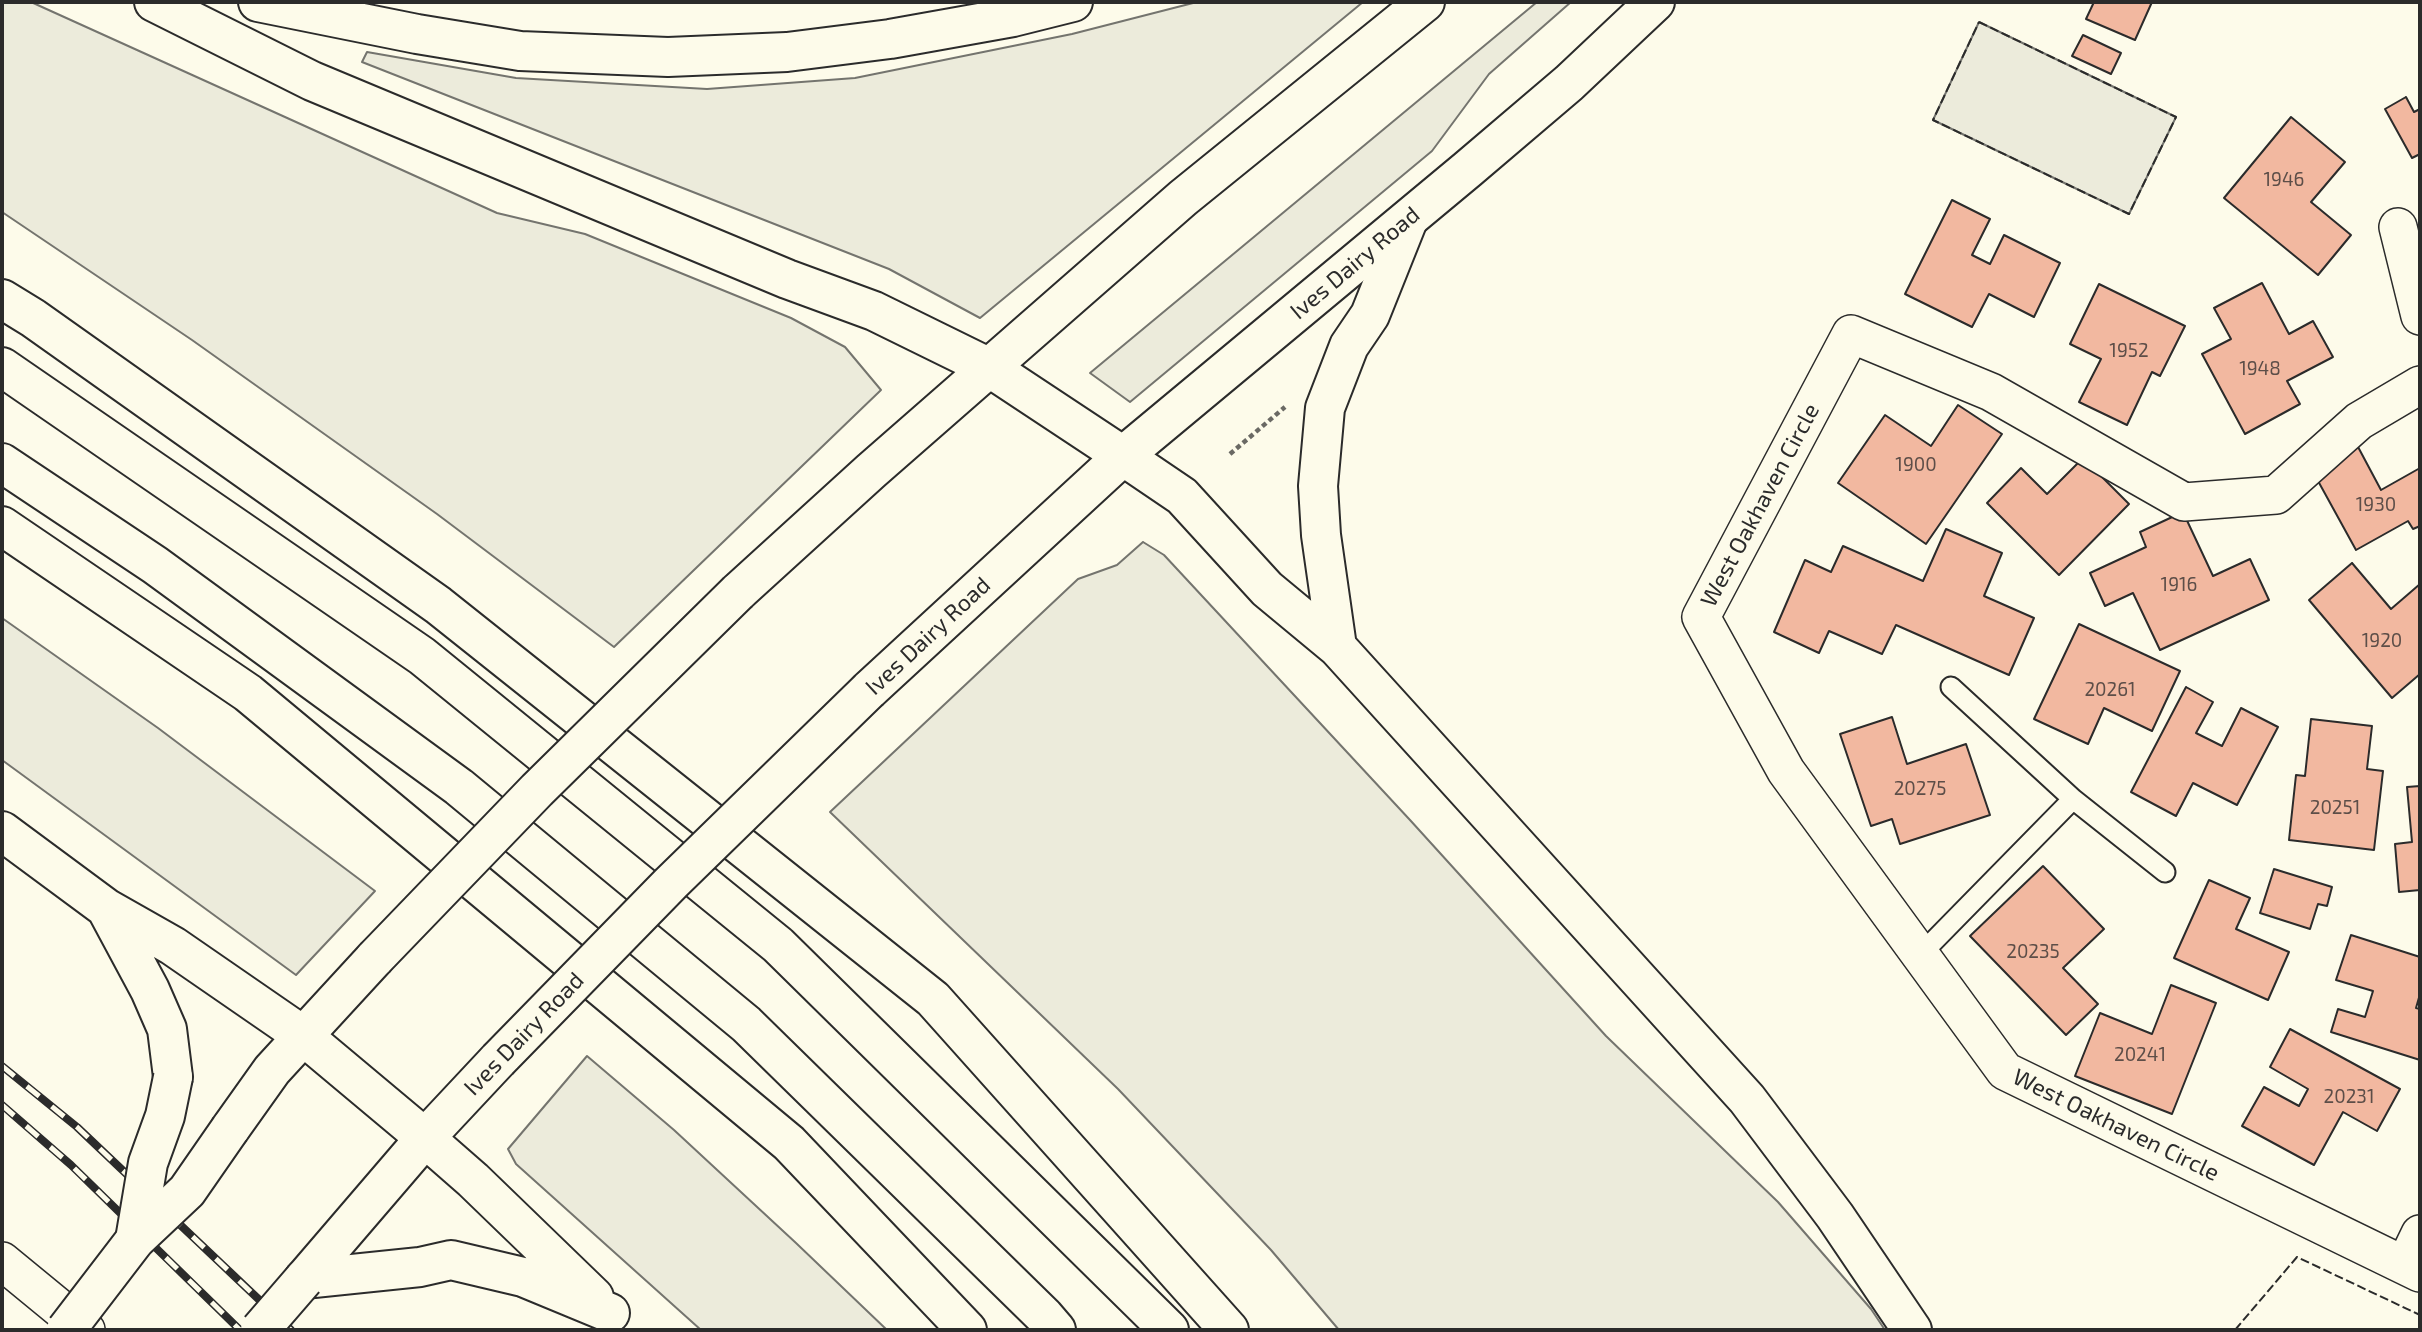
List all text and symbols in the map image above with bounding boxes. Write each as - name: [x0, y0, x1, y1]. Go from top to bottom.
- house number: 1946: [2264, 169, 2304, 191]
- street label: Ives Dairy Road: [1285, 201, 1425, 325]
- house number: 1952: [2109, 340, 2149, 362]
- house number: 1948: [2239, 358, 2281, 380]
- street label: West Oakhaven Circle: [1695, 399, 1825, 611]
- house number: 1900: [1895, 454, 1937, 476]
- house number: 1930: [2356, 494, 2396, 516]
- street label: Ives Dairy Road: [860, 571, 996, 701]
- house number: 1916: [2161, 574, 2197, 596]
- house number: 1920: [2362, 630, 2402, 652]
- house number: 20261: [2084, 679, 2136, 701]
- house number: 20275: [1894, 778, 1946, 800]
- house number: 20251: [2310, 797, 2360, 819]
- house number: 20235: [2006, 941, 2060, 963]
- street label: Ives Dairy Road: [458, 967, 590, 1101]
- house number: 20241: [2114, 1044, 2166, 1066]
- street label: West Oakhaven Circle: [2008, 1063, 2224, 1187]
- house number: 20231: [2324, 1086, 2374, 1108]

